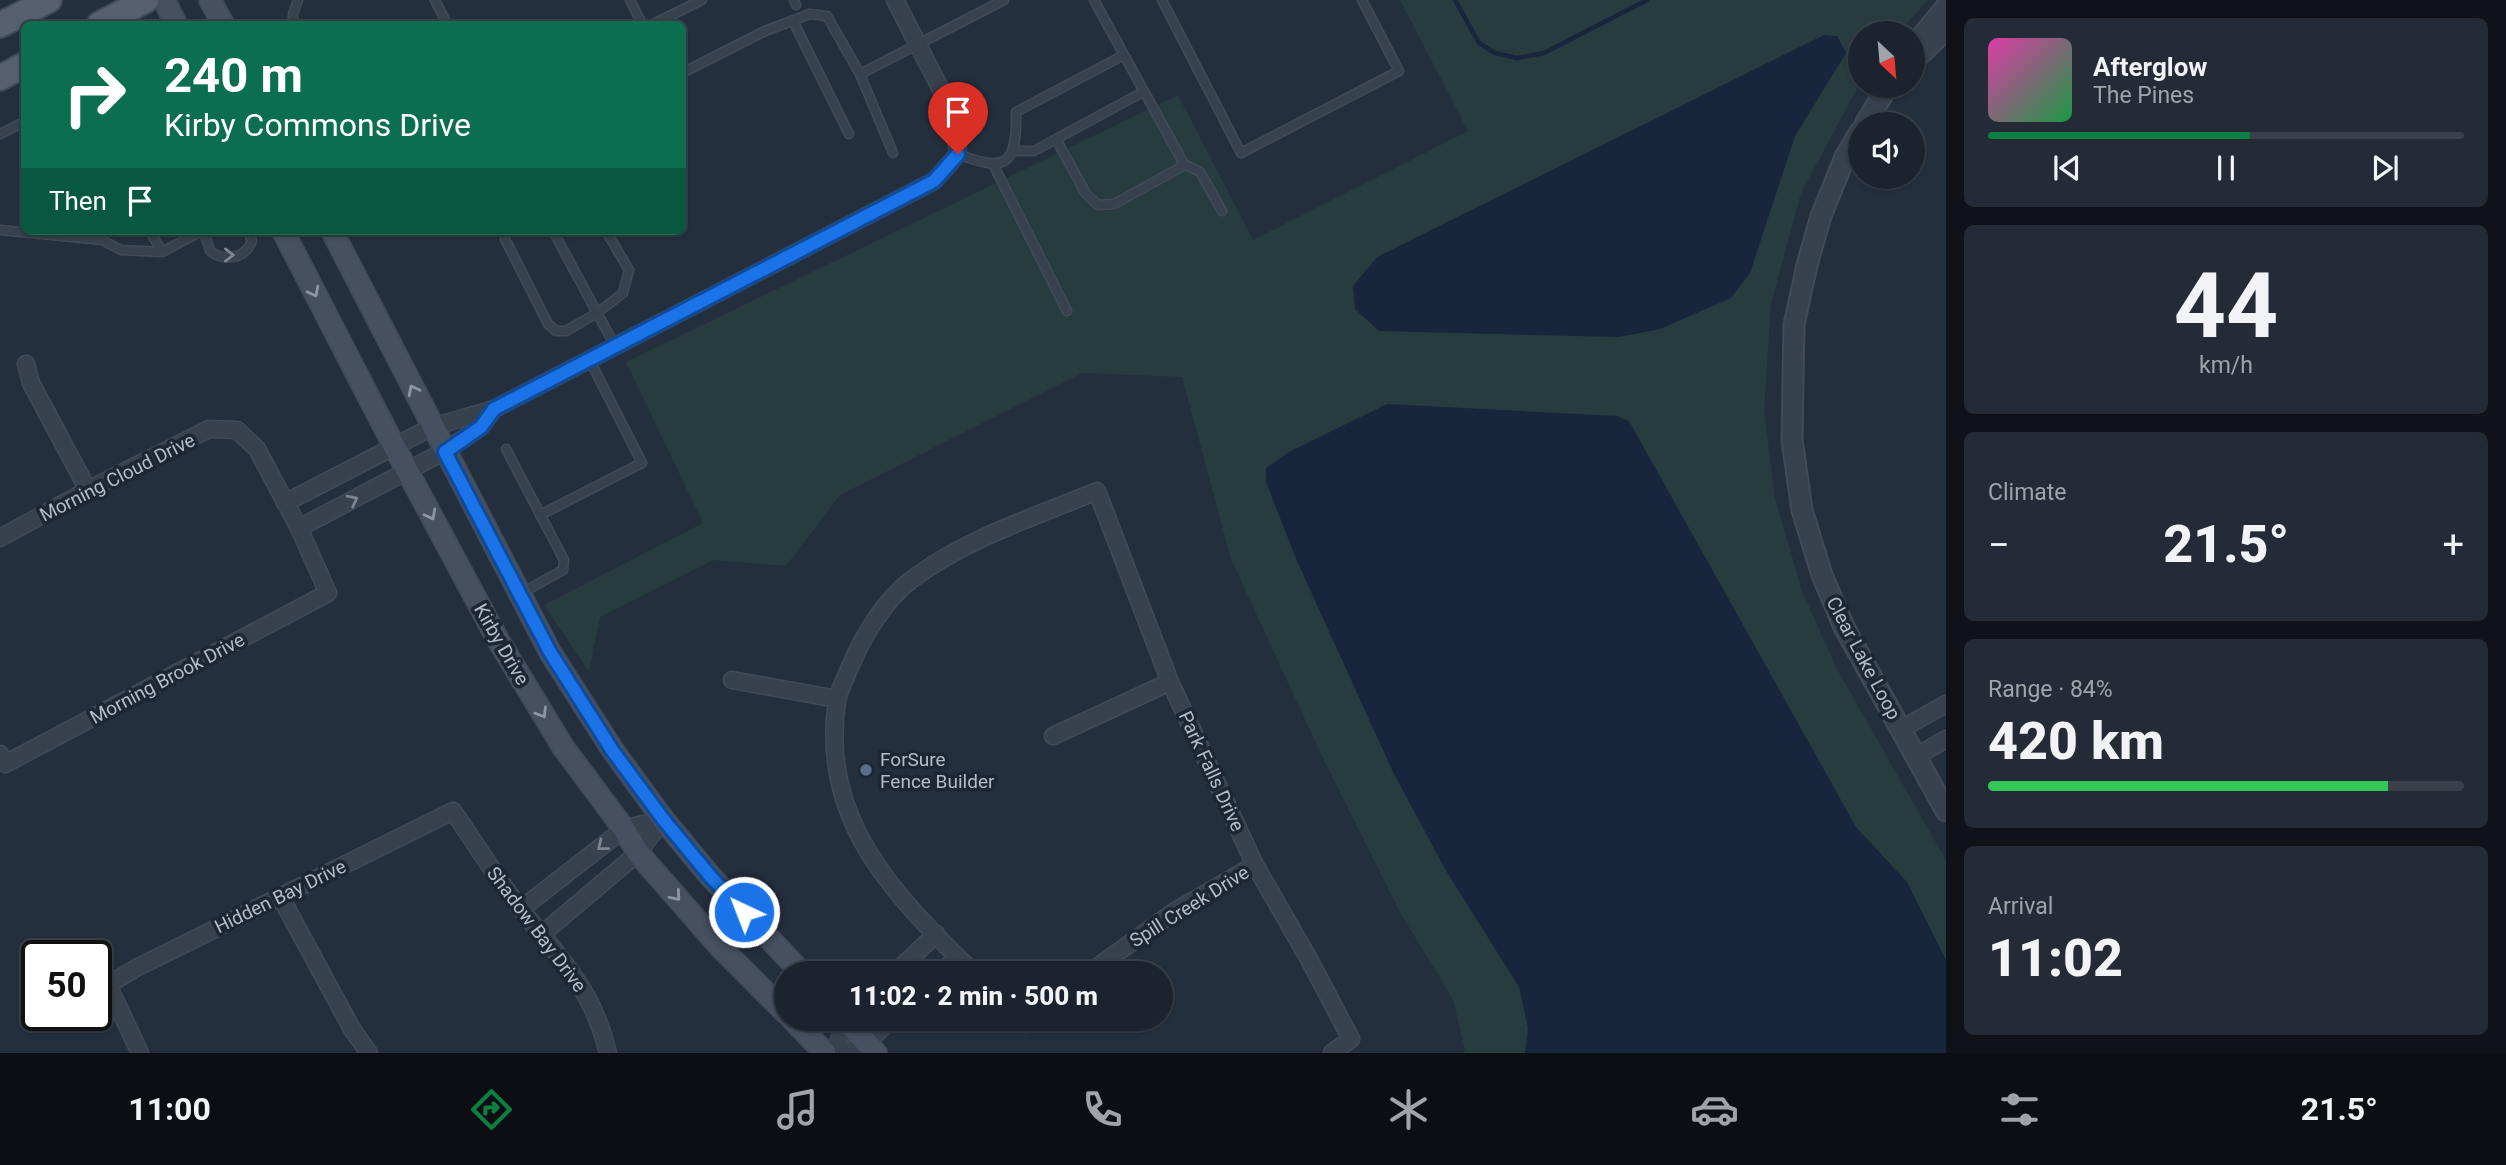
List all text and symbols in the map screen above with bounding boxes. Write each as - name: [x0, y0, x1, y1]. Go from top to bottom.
- north arrow: [1848, 21, 1925, 98]
- map controls: [1848, 21, 1925, 189]
- text: 240 m: [164, 47, 303, 104]
- icon: right: [49, 49, 140, 140]
- text: Afterglow: [2093, 52, 2207, 82]
- pin: [928, 82, 988, 154]
- text: The Pines: [2093, 82, 2194, 109]
- icon: arrive: [939, 93, 977, 131]
- text: Kirby Commons Drive: [164, 106, 471, 144]
- button: sound: [1848, 112, 1925, 189]
- icon: previous: [2048, 149, 2086, 187]
- icon: pause: [2207, 149, 2245, 187]
- icon: next: [2366, 149, 2404, 187]
- icon: arrive: [121, 182, 159, 220]
- text: Then: [49, 186, 107, 216]
- one-way arrow: [224, 248, 235, 263]
- text: 44: [2174, 253, 2278, 359]
- one-way arrow: [306, 285, 319, 297]
- text: km/h: [2199, 352, 2253, 379]
- one-way arrow: [408, 385, 422, 397]
- street label: Morning Cloud Drive: [36, 428, 199, 527]
- text: Climate: [1988, 479, 2067, 506]
- one-way arrow: [346, 495, 358, 508]
- one-way arrow: [423, 508, 436, 520]
- text: 21.5°: [2163, 514, 2289, 575]
- text: −: [1988, 523, 2010, 567]
- text: +: [2442, 523, 2464, 567]
- street label: Clear Lake Loop: [1821, 593, 1906, 724]
- street label: Kirby Drive: [469, 600, 534, 689]
- street label: Morning Brook Drive: [86, 628, 248, 729]
- text: Range · 84%: [1988, 676, 2113, 703]
- one-way arrow: [534, 706, 547, 719]
- street label: Park Falls Drive: [1174, 707, 1249, 835]
- text: 420 km: [1988, 711, 2164, 772]
- place label: ForSure Fence Builder: [880, 748, 995, 793]
- marker: ForSure Fence Builder: [858, 762, 874, 778]
- one-way arrow: [598, 838, 611, 850]
- street label: Hidden Bay Drive: [211, 855, 350, 938]
- street label: Spill Creek Drive: [1125, 861, 1253, 952]
- street label: Shadow Bay Drive: [482, 862, 591, 997]
- position arrow: [707, 875, 781, 949]
- one-way arrow: [668, 888, 680, 901]
- text: Arrival: [1988, 893, 2053, 920]
- text: 11:02: [1988, 928, 2123, 989]
- speed limit sign: 50: [21, 940, 112, 1031]
- text: 11:02 · 2 min · 500 m: [849, 981, 1098, 1011]
- icon: directions: [467, 1085, 516, 1134]
- icon: music: [773, 1085, 822, 1134]
- icon: phone: [1078, 1085, 1127, 1134]
- icon: climate: [1384, 1085, 1433, 1134]
- icon: car: [1690, 1085, 1739, 1134]
- icon: filters: [1995, 1085, 2044, 1134]
- text: 11:00: [128, 1090, 211, 1128]
- text: 21.5°: [2301, 1090, 2378, 1128]

